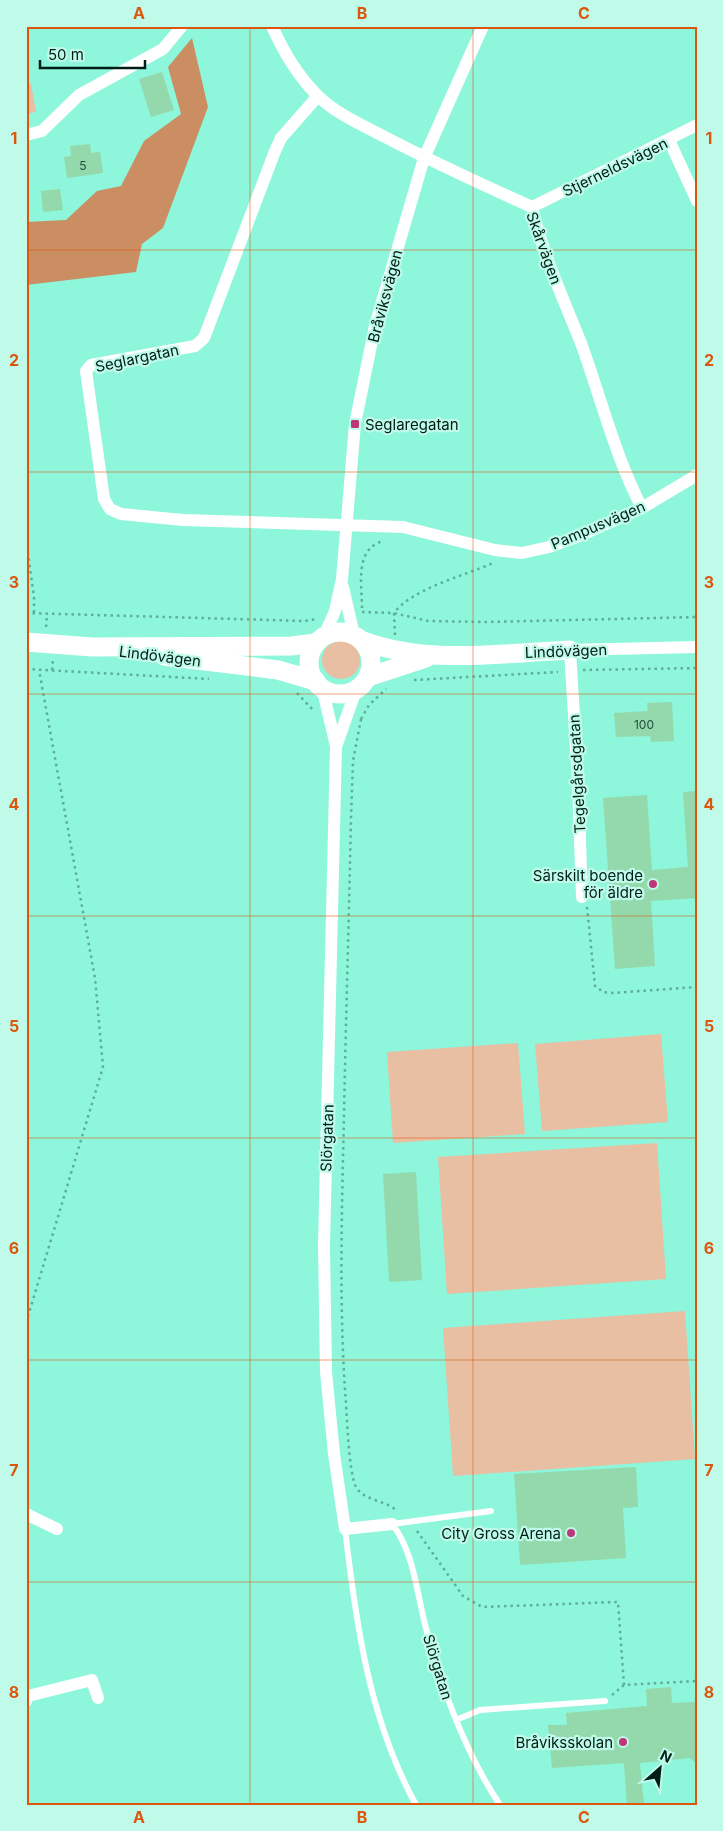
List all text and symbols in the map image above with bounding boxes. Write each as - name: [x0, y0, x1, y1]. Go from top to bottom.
- text: A: [133, 3, 145, 23]
- text: B: [357, 3, 367, 23]
- text: C: [578, 3, 590, 23]
- scale bar: [40, 38, 145, 70]
- text: 50 m: [48, 45, 84, 64]
- text: 1: [11, 128, 17, 148]
- text: 1: [706, 128, 712, 148]
- street label: Stjerneldsvägen: [559, 133, 671, 201]
- house number: 5: [79, 158, 87, 173]
- street label: Skårvägen: [522, 209, 566, 287]
- street label: Bråviksvägen: [363, 247, 407, 345]
- street label: Seglargatan: [93, 340, 181, 376]
- text: 2: [9, 350, 19, 370]
- text: 2: [704, 350, 714, 370]
- place label: Seglaregatan: [365, 415, 459, 434]
- marker: Seglaregatan: [349, 418, 361, 430]
- street label: Pampusvägen: [548, 497, 648, 553]
- text: 3: [9, 572, 19, 592]
- text: 3: [704, 572, 714, 592]
- street label: Lindövägen: [524, 640, 608, 662]
- street label: Lindövägen: [118, 642, 202, 670]
- street label: Tegelgårsdgatan: [564, 714, 590, 834]
- house number: 100: [634, 717, 654, 732]
- text: 4: [9, 794, 20, 814]
- text: 4: [704, 794, 715, 814]
- place label: Särskilt boende för äldre: [533, 866, 643, 902]
- marker: Särskilt boende för äldre: [647, 878, 659, 890]
- text: 5: [9, 1016, 19, 1036]
- text: 5: [704, 1016, 714, 1036]
- street label: Slörgatan: [316, 1104, 338, 1172]
- text: 6: [9, 1238, 19, 1258]
- text: 6: [704, 1238, 714, 1258]
- text: 7: [9, 1460, 19, 1480]
- text: 7: [704, 1460, 714, 1480]
- place label: City Gross Arena: [441, 1524, 561, 1543]
- marker: City Gross Arena: [565, 1527, 577, 1539]
- street label: Slörgatan: [419, 1632, 457, 1702]
- text: 8: [9, 1682, 19, 1702]
- text: 8: [704, 1682, 714, 1702]
- place label: Bråviksskolan: [515, 1733, 613, 1752]
- marker: Bråviksskolan: [617, 1736, 629, 1748]
- north arrow: [636, 1744, 686, 1794]
- text: N: [658, 1746, 675, 1766]
- text: A: [133, 1807, 145, 1827]
- text: B: [357, 1807, 367, 1827]
- text: C: [578, 1807, 590, 1827]

